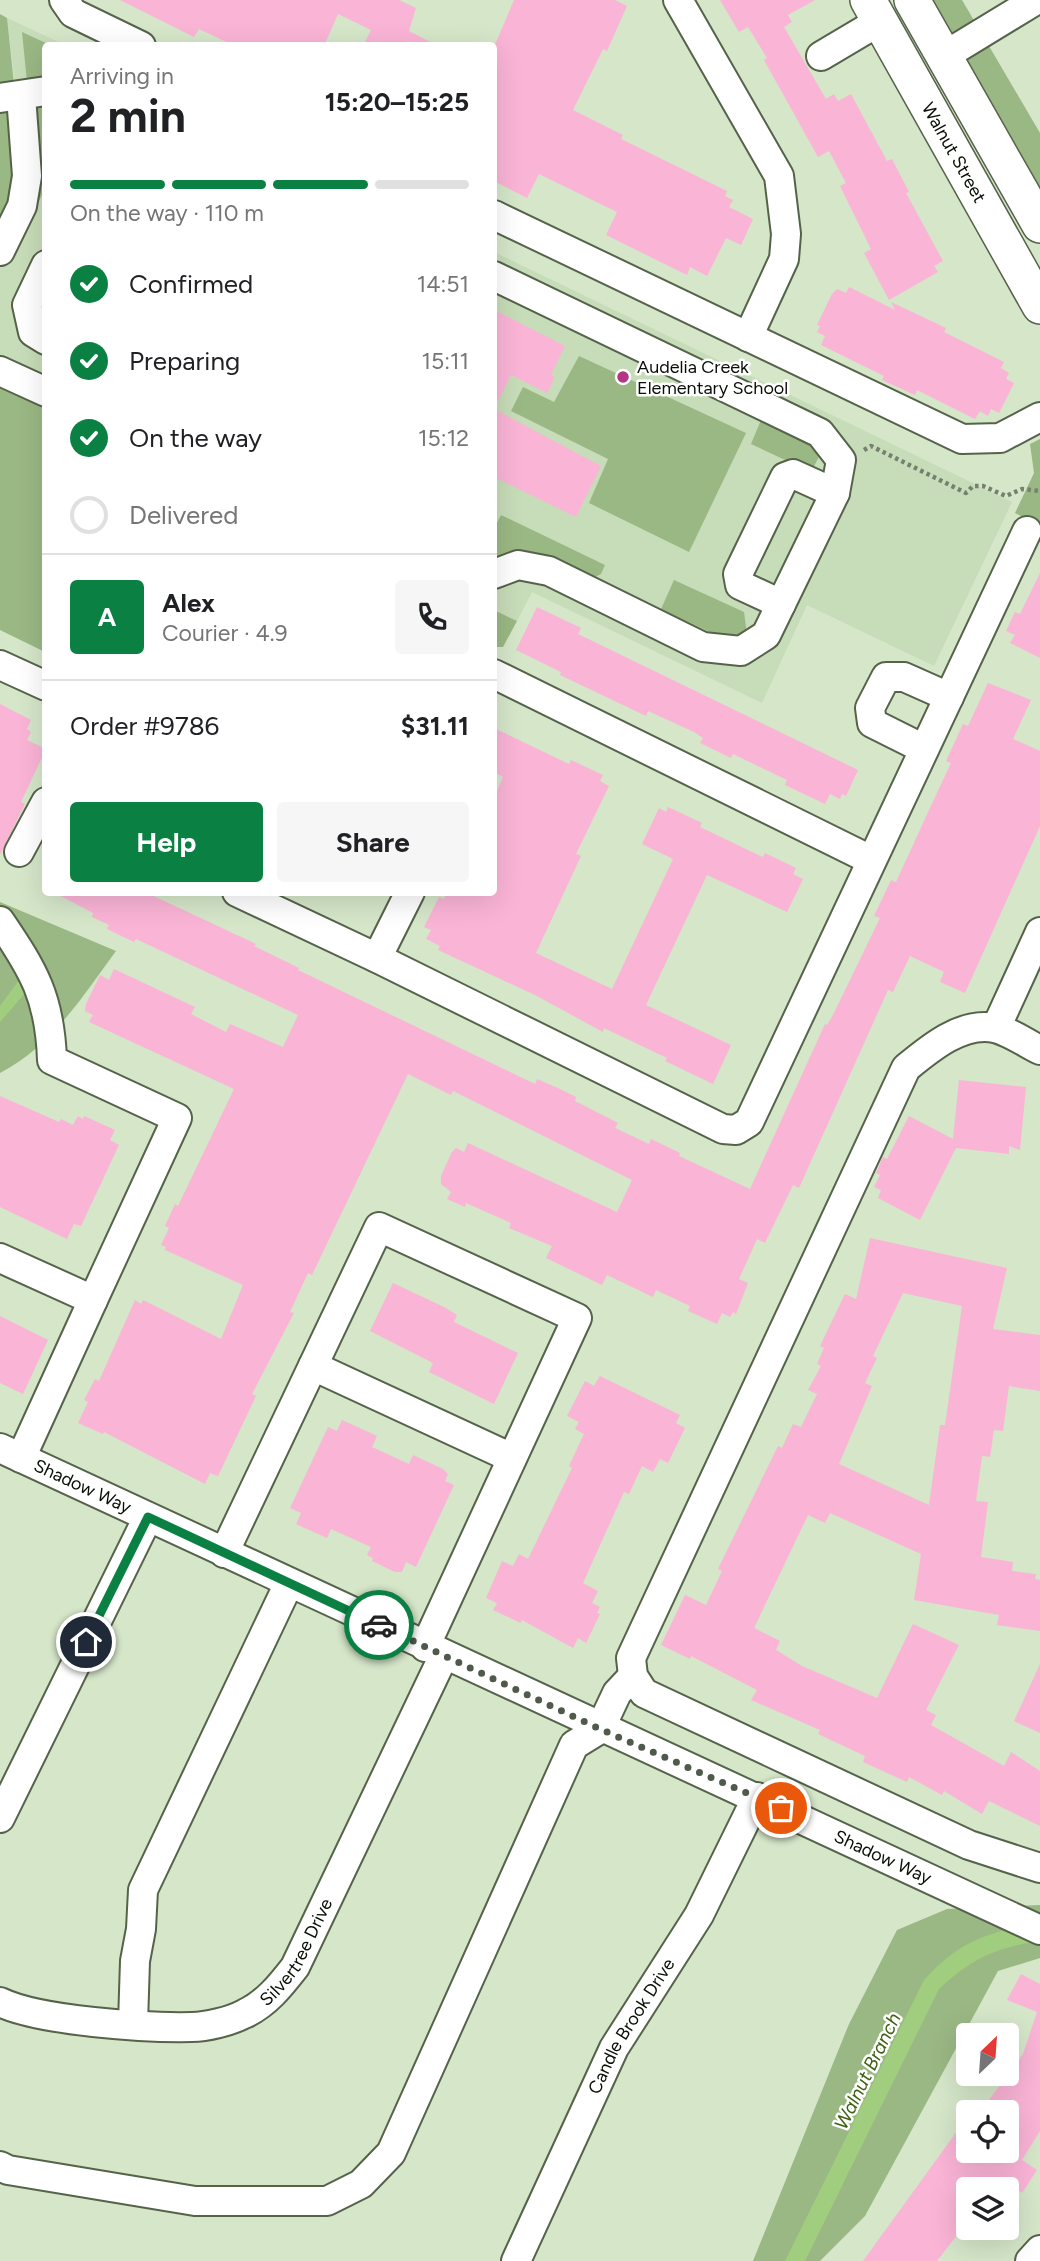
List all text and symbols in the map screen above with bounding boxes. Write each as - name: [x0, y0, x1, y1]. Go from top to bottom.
- text: Arriving in: [70, 62, 174, 90]
- text: 15:20–15:25: [325, 86, 469, 118]
- text: 2 min: [70, 88, 186, 144]
- street label: Walnut Street: [917, 99, 991, 207]
- text: On the way · 110 m: [70, 199, 264, 227]
- icon: check: [70, 265, 108, 303]
- text: Confirmed: [129, 268, 253, 300]
- text: 14:51: [417, 270, 469, 298]
- icon: check: [70, 342, 108, 380]
- text: Preparing: [129, 345, 240, 377]
- text: 15:11: [421, 347, 469, 375]
- place label: Audelia Creek Elementary School: [637, 356, 788, 399]
- marker: Audelia Creek Elementary School: [615, 369, 631, 385]
- icon: check: [70, 419, 108, 457]
- text: On the way: [129, 422, 262, 454]
- text: 15:12: [418, 424, 469, 452]
- text: Delivered: [129, 499, 238, 531]
- button: phone: [395, 580, 469, 654]
- text: Alex: [162, 587, 215, 619]
- text: A: [98, 601, 116, 633]
- text: Courier · 4.9: [162, 619, 288, 647]
- text: Order #9786: [70, 710, 219, 742]
- text: $31.11: [401, 710, 469, 742]
- button: Help: [70, 802, 263, 882]
- button: Share: [277, 802, 469, 882]
- street label: Shadow Way: [30, 1454, 135, 1518]
- courier: [344, 1590, 414, 1660]
- icon: car: [360, 1606, 398, 1644]
- pin: [56, 1612, 116, 1672]
- icon: home: [67, 1623, 105, 1661]
- pin: [751, 1778, 811, 1838]
- icon: bag: [762, 1789, 800, 1827]
- street label: Shadow Way: [831, 1825, 935, 1889]
- street label: Silvertree Drive: [255, 1895, 337, 2011]
- street label: Candle Brook Drive: [583, 1954, 680, 2097]
- water label: Walnut Branch: [829, 2009, 906, 2133]
- north arrow: [956, 2023, 1018, 2086]
- map controls: [956, 2023, 1019, 2240]
- button: locate: [956, 2100, 1019, 2163]
- button: layers: [956, 2177, 1019, 2240]

